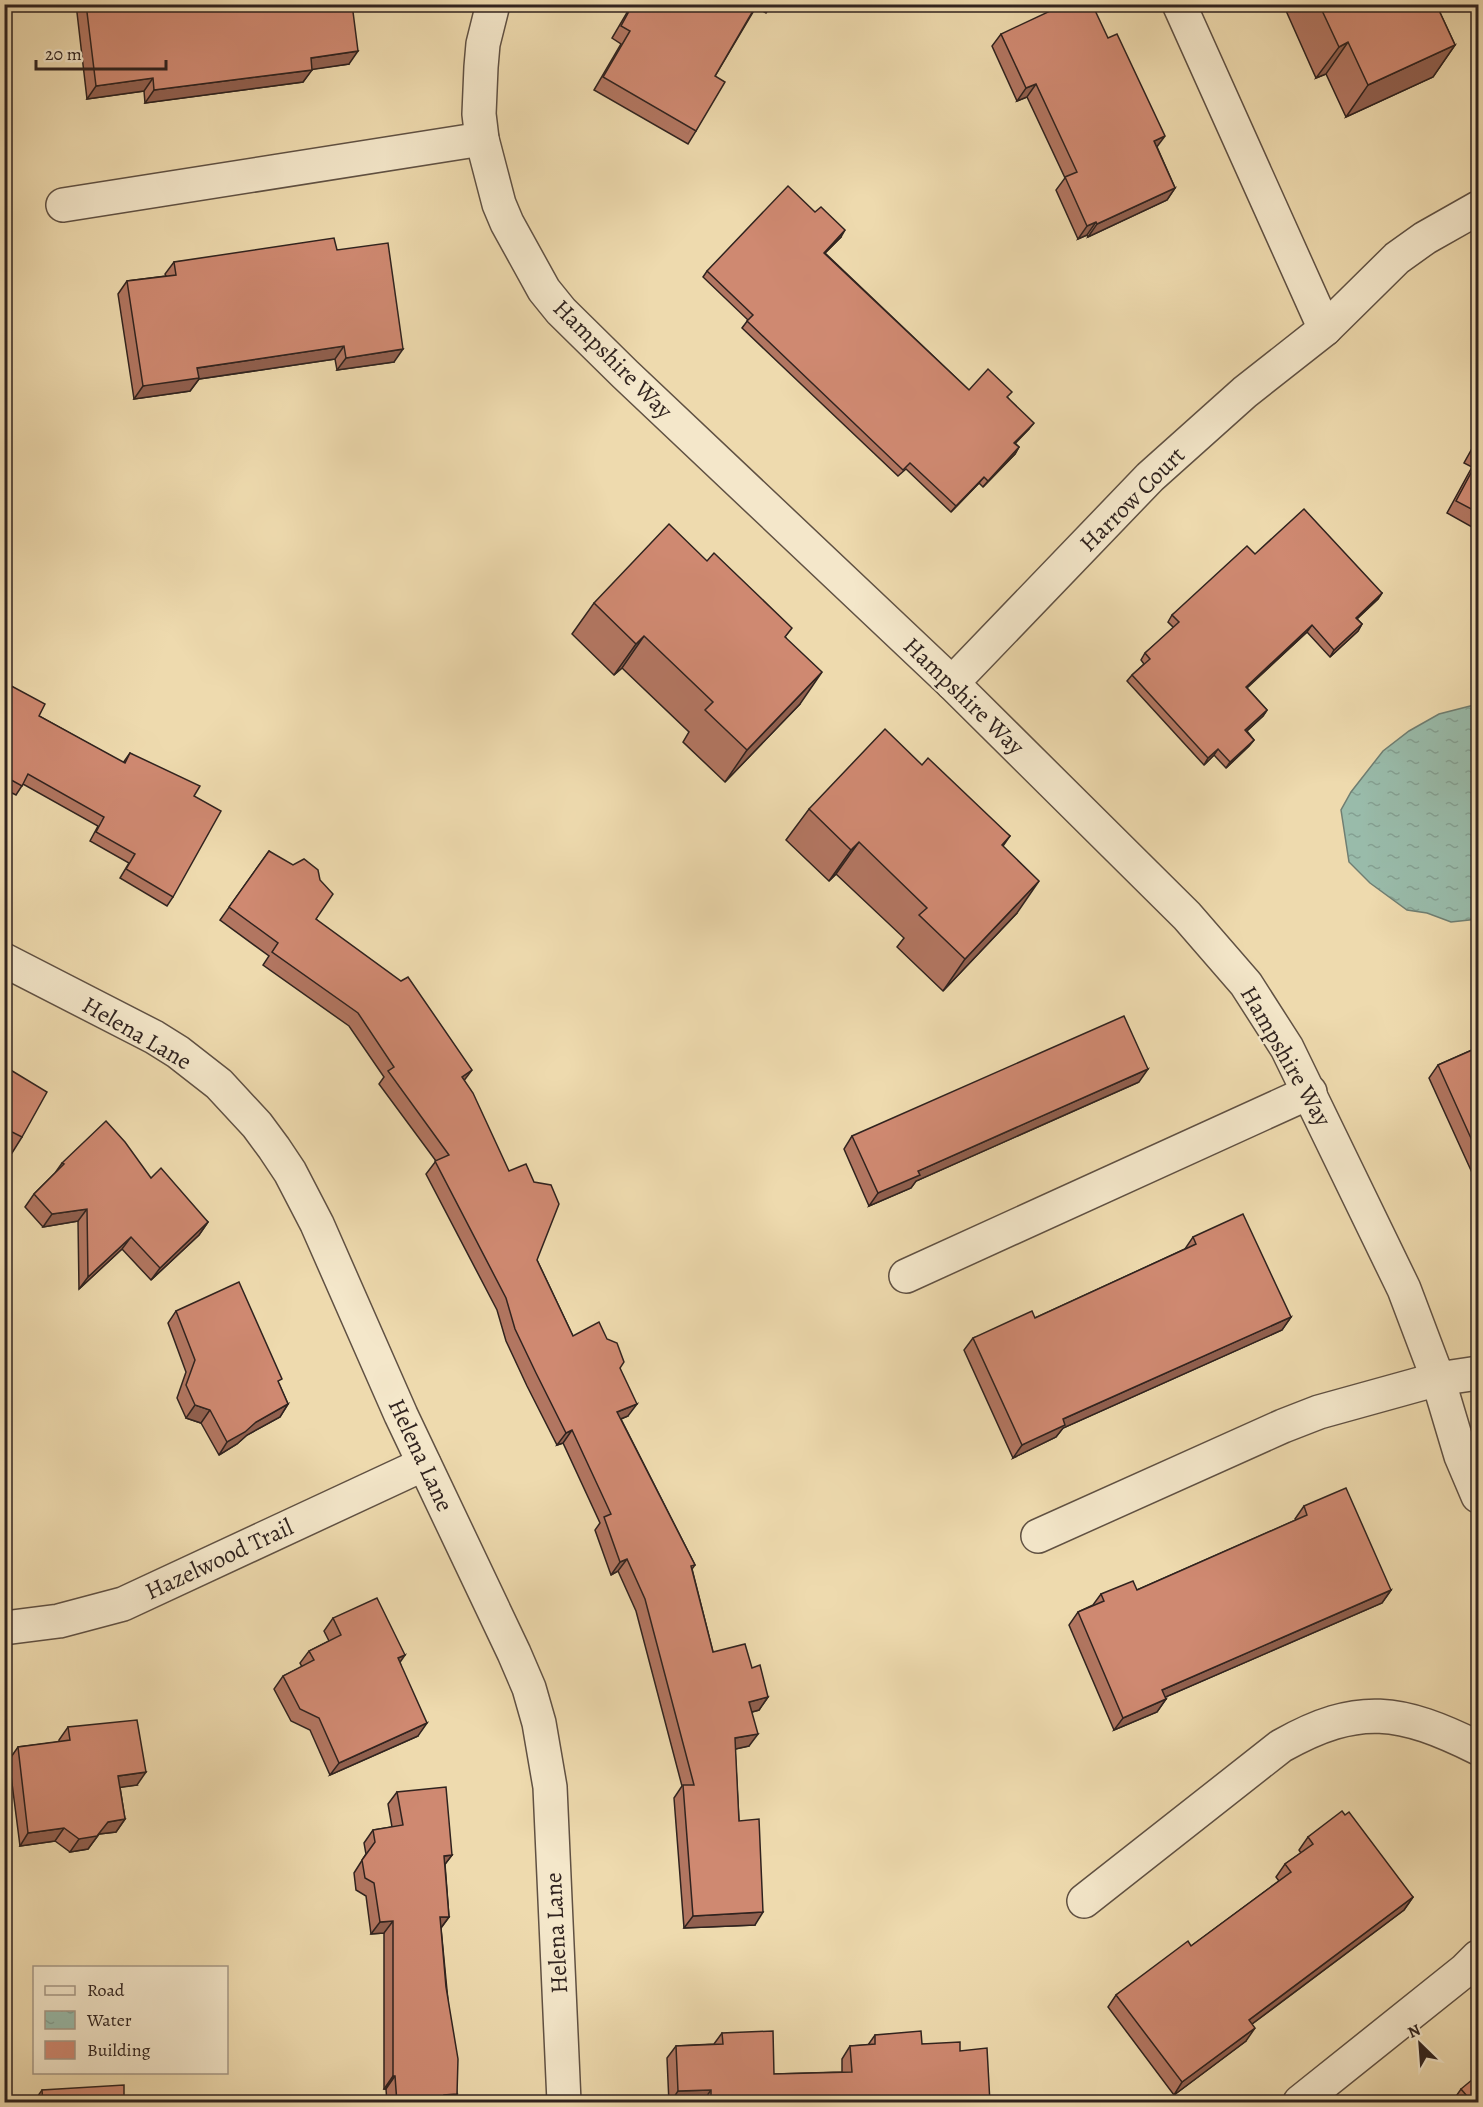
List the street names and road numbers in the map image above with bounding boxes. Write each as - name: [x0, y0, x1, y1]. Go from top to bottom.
- street label: Hampshire Way: [546, 292, 680, 426]
- street label: Harrow Court: [1072, 439, 1192, 559]
- street label: Hampshire Way: [896, 630, 1032, 762]
- street label: Hampshire Way: [1233, 980, 1339, 1132]
- street label: Helena Lane: [76, 989, 198, 1077]
- street label: Helena Lane: [381, 1393, 461, 1517]
- street label: Hazelwood Trail: [140, 1511, 298, 1607]
- street label: Helena Lane: [537, 1872, 575, 1994]

